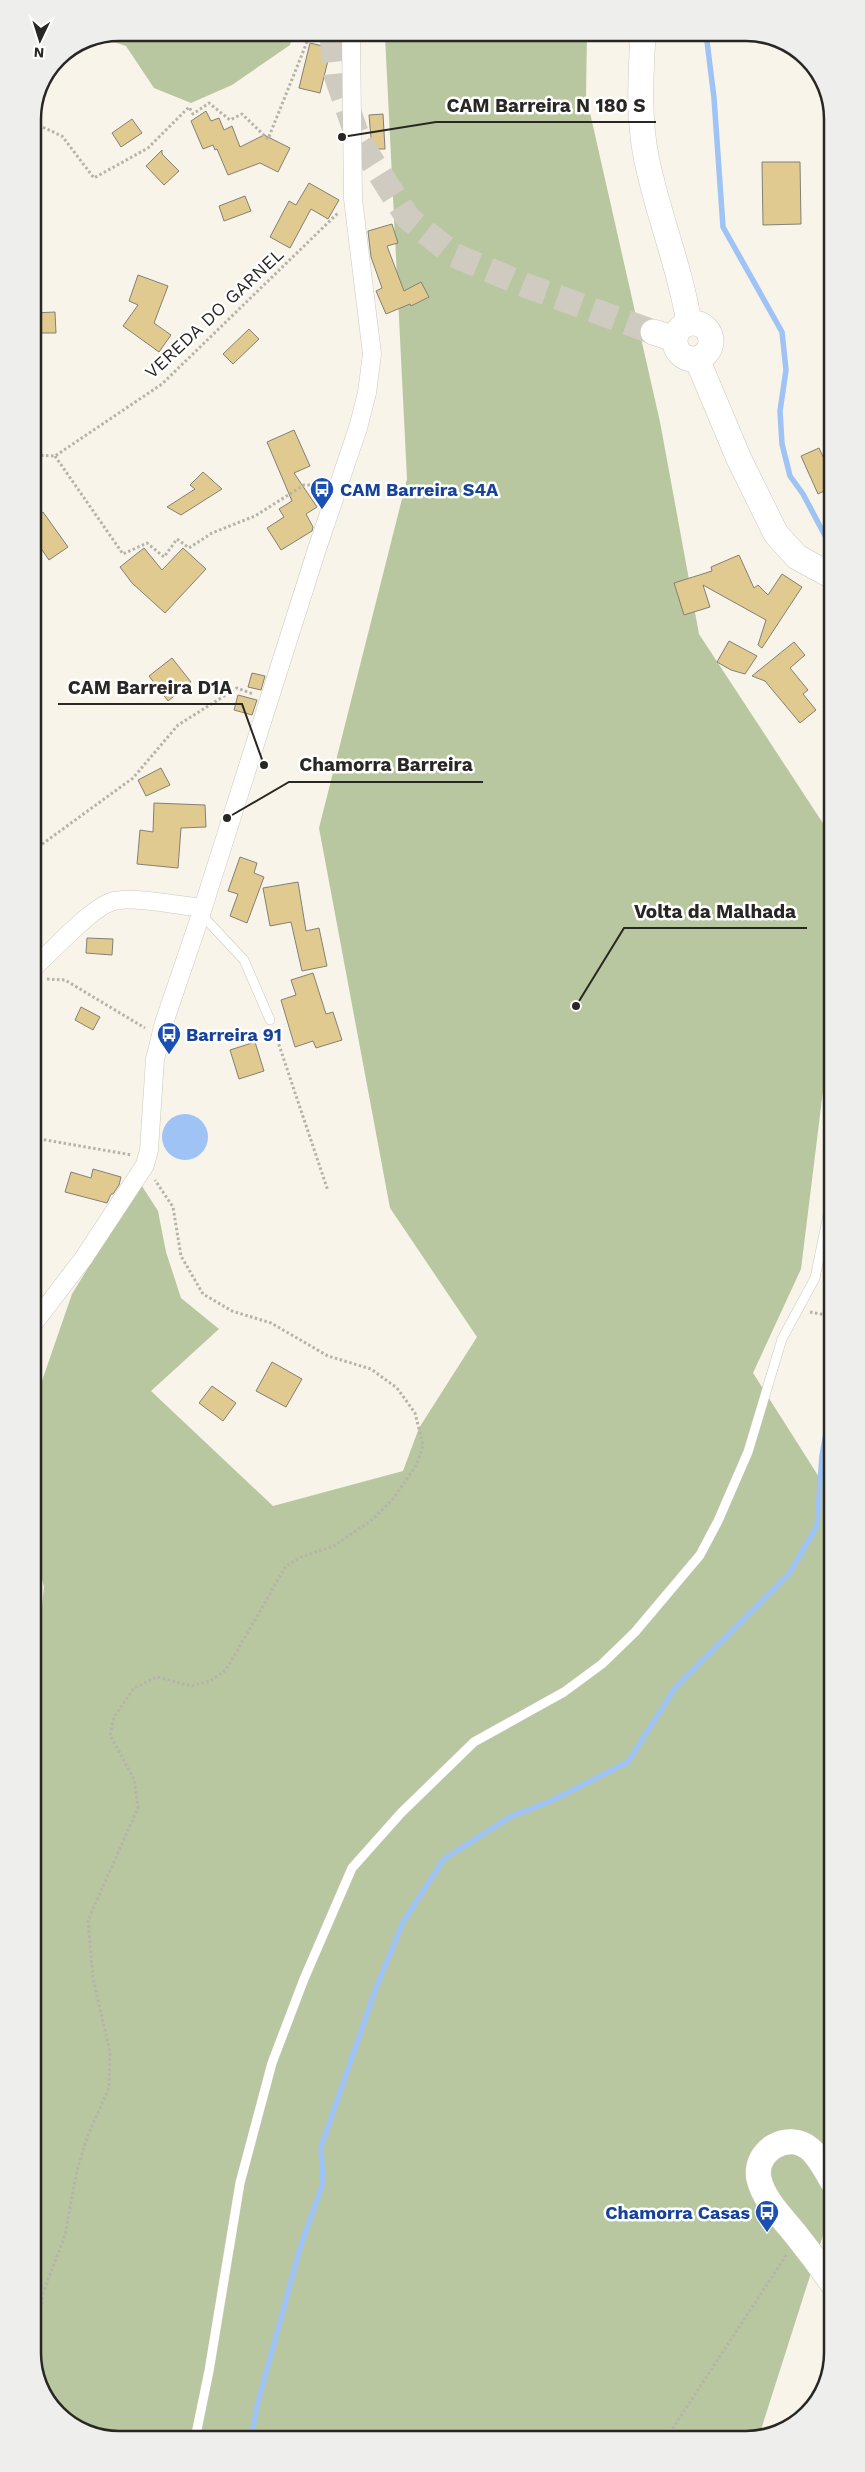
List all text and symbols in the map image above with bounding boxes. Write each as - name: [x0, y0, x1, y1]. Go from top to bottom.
- north arrow: [15, 15, 65, 65]
- text: N: [33, 45, 45, 61]
- callout: CAM Barreira N 180 S: [436, 88, 656, 122]
- text: CAM Barreira N 180 S: [447, 94, 645, 117]
- street label: VEREDA DO GARNEL: [141, 243, 288, 383]
- bus stop icon: CAM Barreira S4A: [309, 476, 335, 510]
- place label: CAM Barreira S4A: [340, 479, 499, 500]
- callout: CAM Barreira D1A: [58, 670, 242, 704]
- text: CAM Barreira D1A: [68, 676, 232, 699]
- callout: Chamorra Barreira: [289, 748, 483, 782]
- text: Chamorra Barreira: [299, 753, 473, 776]
- callout: Volta da Malhada: [624, 894, 807, 928]
- text: Volta da Malhada: [634, 900, 796, 923]
- bus stop icon: Barreira 91: [156, 1021, 182, 1055]
- place label: Barreira 91: [186, 1024, 282, 1045]
- bus stop icon: Chamorra Casas: [754, 2199, 780, 2233]
- place label: Chamorra Casas: [605, 2202, 750, 2223]

